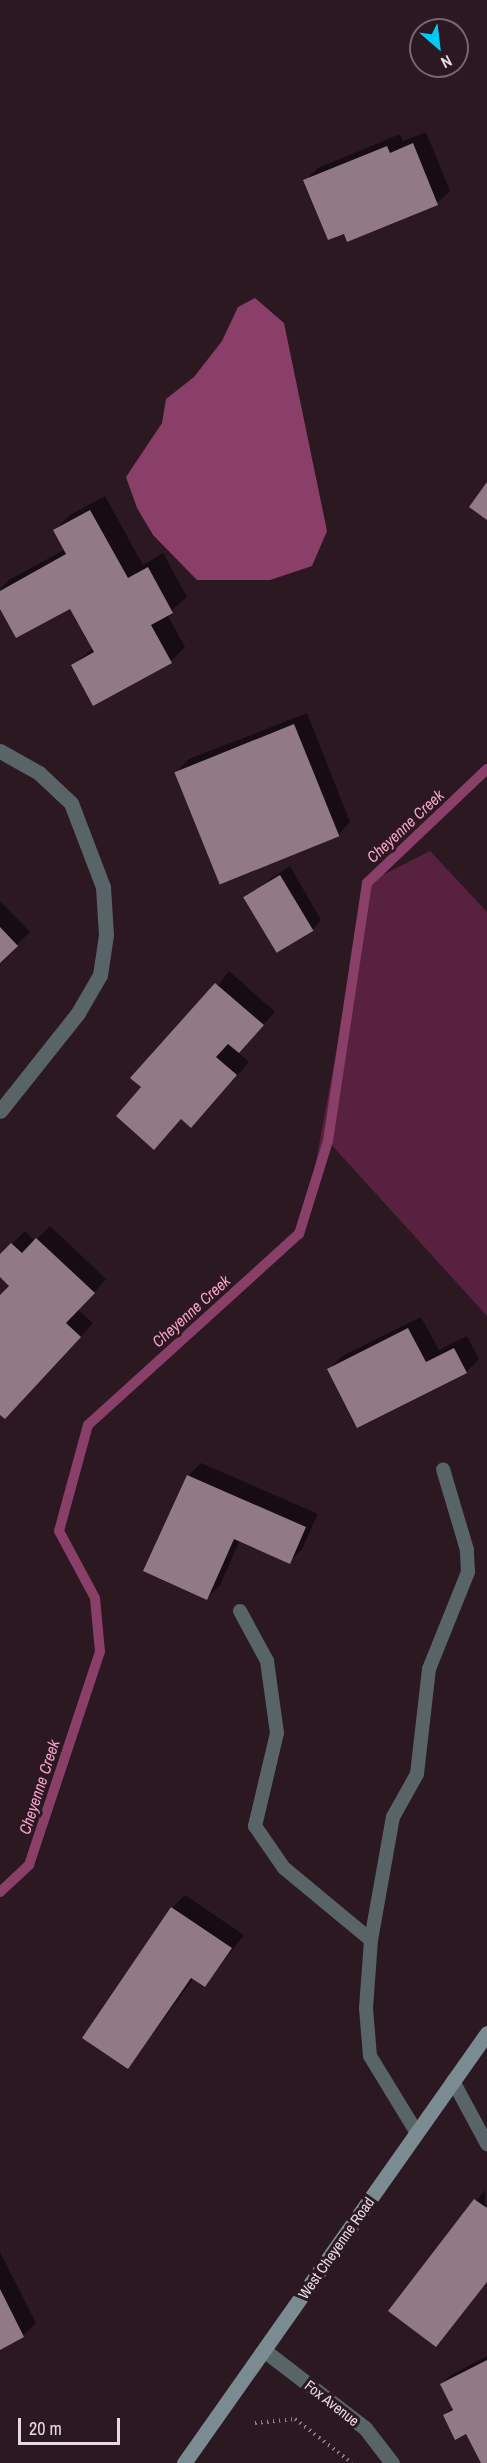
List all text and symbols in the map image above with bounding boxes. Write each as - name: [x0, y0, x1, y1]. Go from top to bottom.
- north arrow: [409, 18, 469, 78]
- text: N: [437, 50, 456, 74]
- water label: Cheyenne Creek: [362, 785, 448, 867]
- water label: Cheyenne Creek: [148, 1271, 234, 1351]
- water label: Cheyenne Creek: [15, 1737, 63, 1837]
- street label: West Cheyenne Road: [294, 2194, 378, 2302]
- street label: Fox Avenue: [301, 2376, 363, 2430]
- scale bar: [21, 2406, 123, 2444]
- text: 20 m: [29, 2416, 62, 2441]

